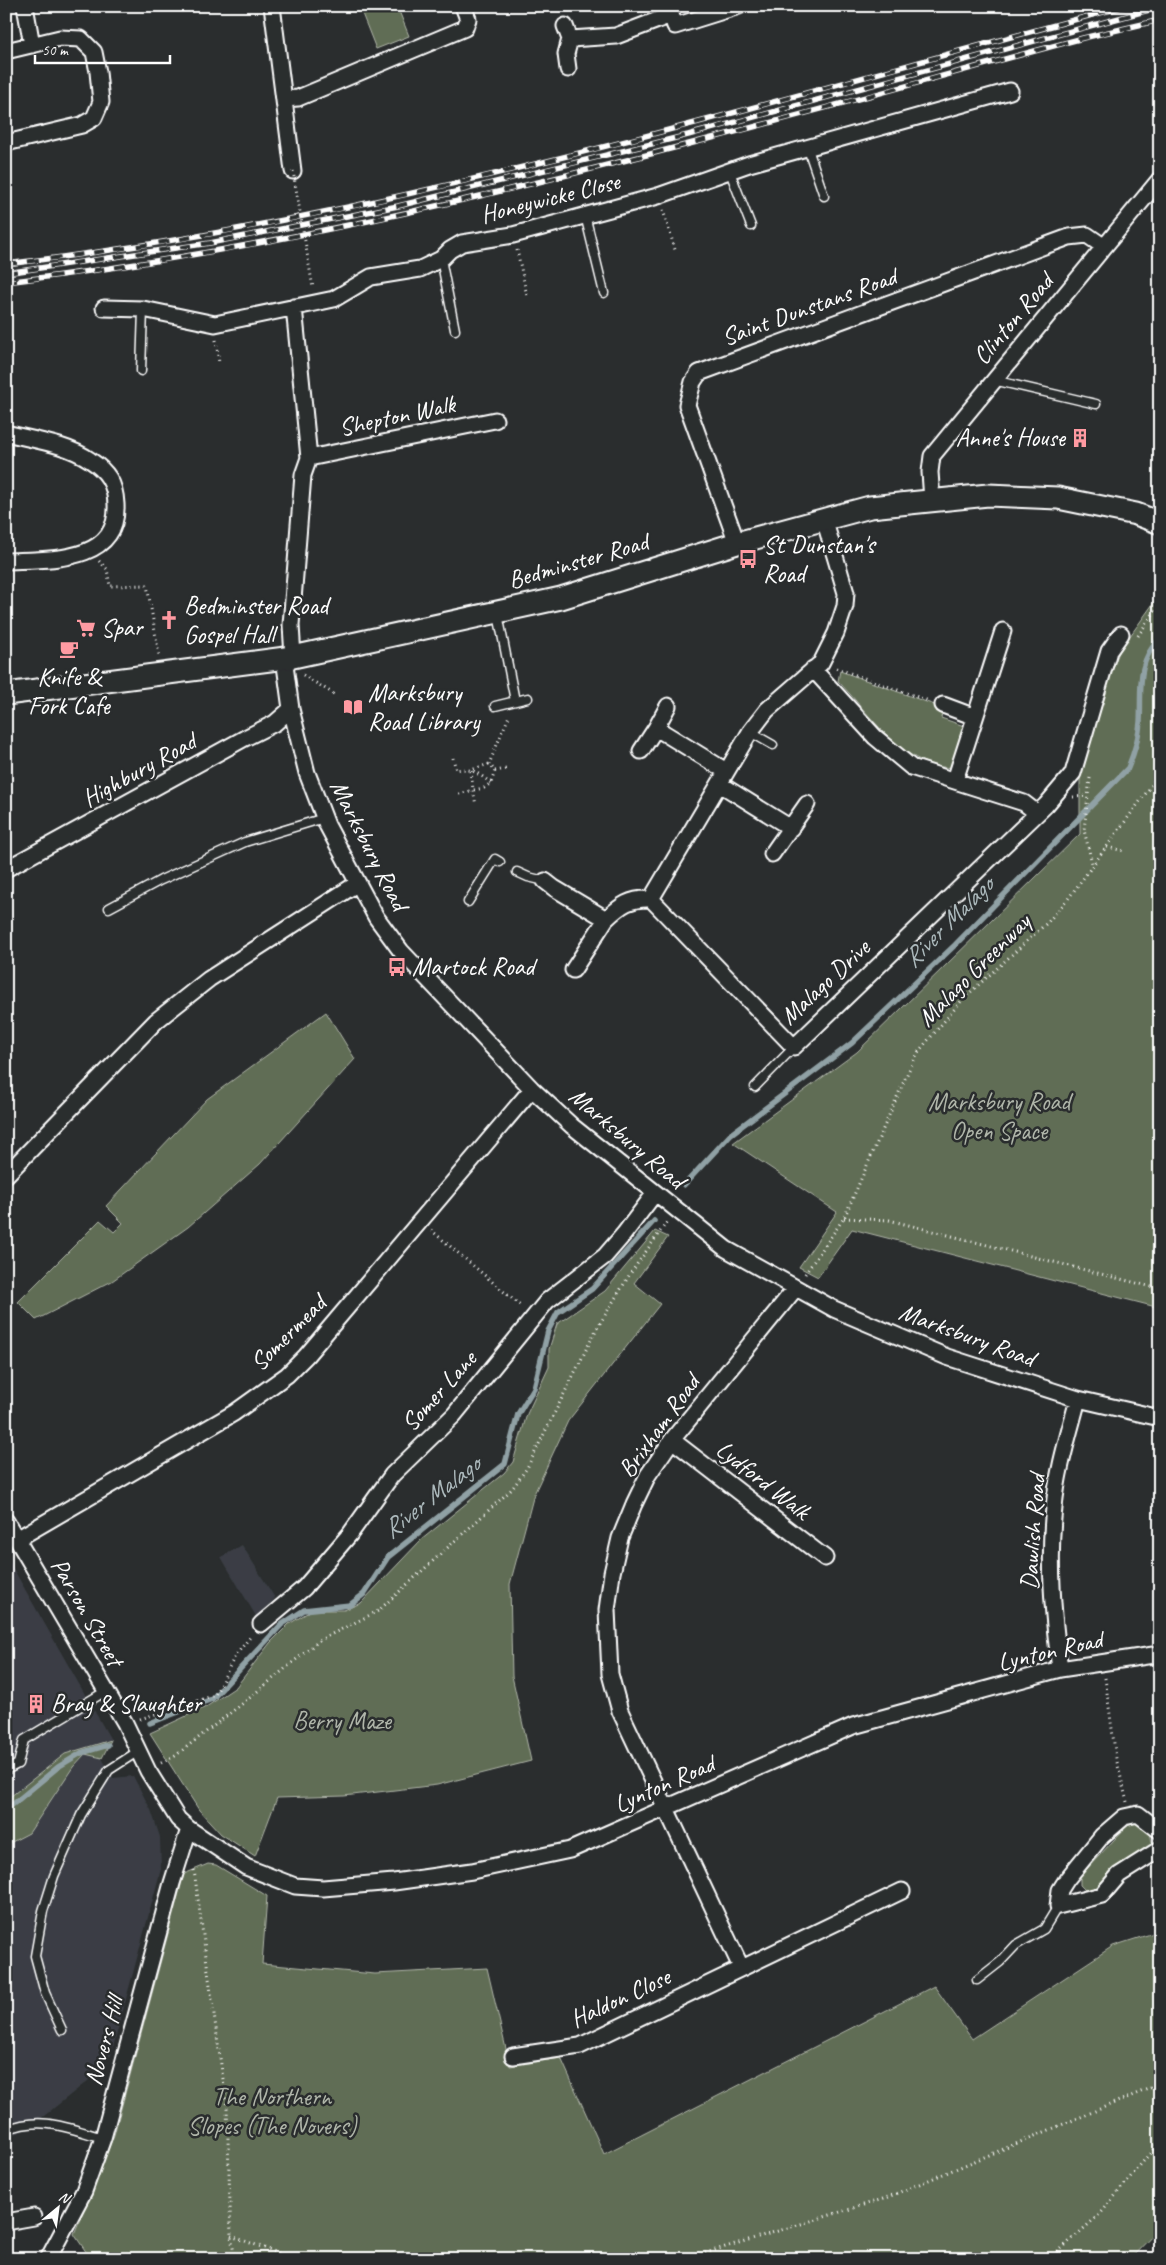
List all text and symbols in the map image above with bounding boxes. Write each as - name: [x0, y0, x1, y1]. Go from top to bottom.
- scale bar: [35, 32, 170, 64]
- text: 50 m: [42, 41, 69, 60]
- street label: Honeywicke Close: [477, 165, 625, 231]
- street label: Saint Dunstans Road: [717, 259, 905, 353]
- street label: Clinton Road: [966, 264, 1063, 371]
- street label: Shepton Walk: [336, 388, 460, 444]
- place label: Anne's House: [956, 422, 1067, 454]
- building icon: Anne's House: [1069, 427, 1091, 449]
- street label: Bedminster Road: [504, 525, 656, 596]
- place label: St Dunstan's Road: [763, 529, 877, 590]
- bus stop icon: St Dunstan's Road: [737, 548, 759, 570]
- place label: Bedminster Road Gospel Hall: [184, 590, 332, 651]
- church icon: Bedminster Road Gospel Hall: [158, 609, 180, 631]
- place label: Spar: [101, 612, 145, 644]
- supermarket icon: Spar: [75, 617, 97, 639]
- cafe icon: Knife & Fork Cafe: [58, 638, 80, 660]
- place label: Knife & Fork Cafe: [28, 661, 112, 722]
- place label: Marksbury Road Library: [368, 677, 481, 738]
- library icon: Marksbury Road Library: [342, 696, 364, 718]
- street label: Highbury Road: [76, 724, 204, 814]
- street label: Marksbury Road: [323, 774, 417, 919]
- water label: River Malago: [896, 866, 1004, 974]
- street label: Malago Greenway: [911, 905, 1039, 1033]
- street label: Malago Drive: [773, 931, 878, 1032]
- place label: Martock Road: [412, 951, 538, 983]
- bus stop icon: Martock Road: [386, 956, 408, 978]
- street label: Marksbury Road: [562, 1080, 695, 1199]
- park label: Marksbury Road Open Space: [928, 1086, 1074, 1147]
- street label: Somermead: [243, 1285, 336, 1378]
- street label: Marksbury Road: [895, 1296, 1043, 1376]
- street label: Somer Lane: [394, 1342, 485, 1438]
- street label: Brixham Road: [611, 1365, 710, 1484]
- street label: Lydford Walk: [709, 1433, 818, 1528]
- water label: River Malago: [375, 1446, 490, 1546]
- street label: Dawlish Road: [1013, 1469, 1053, 1591]
- street label: Parson Street: [43, 1552, 133, 1675]
- street label: Lynton Road: [995, 1623, 1110, 1679]
- place label: Bray & Slaughter: [51, 1688, 203, 1720]
- building icon: Bray & Slaughter: [25, 1693, 47, 1715]
- park label: Berry Maze: [293, 1705, 393, 1737]
- street label: Lynton Road: [609, 1746, 723, 1820]
- street label: Haldon Close: [565, 1960, 677, 2035]
- street label: Novers Hill: [77, 1988, 132, 2089]
- park label: The Northern Slopes (The Novers): [188, 2081, 358, 2142]
- north arrow: [32, 2182, 82, 2232]
- text: N: [56, 2188, 74, 2208]

